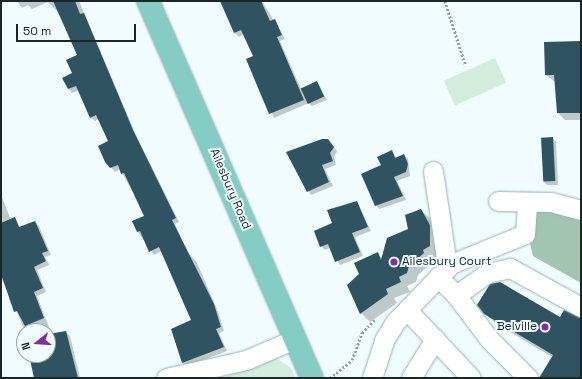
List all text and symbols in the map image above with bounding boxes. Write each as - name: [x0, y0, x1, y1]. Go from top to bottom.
- scale bar: [18, 16, 138, 42]
- text: 50 m: [23, 23, 51, 39]
- street label: Ailesbury Road: [207, 146, 253, 232]
- place label: Ailesbury Court: [402, 255, 491, 269]
- marker: Ailesbury Court: [389, 257, 399, 267]
- place label: Belville: [497, 320, 537, 334]
- marker: Belville: [540, 322, 550, 332]
- north arrow: [16, 323, 56, 363]
- text: N: [18, 341, 33, 352]

